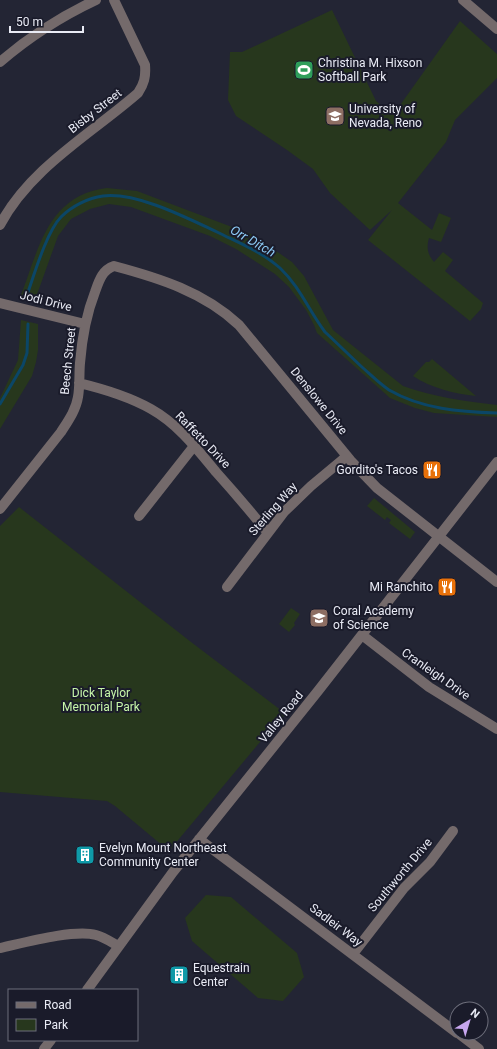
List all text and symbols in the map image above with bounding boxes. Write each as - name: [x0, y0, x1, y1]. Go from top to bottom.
- scale bar: [10, 8, 83, 34]
- text: 50 m: [16, 15, 43, 29]
- place label: Christina M. Hixson Softball Park: [318, 56, 422, 84]
- sports icon: Christina M. Hixson Softball Park: [293, 59, 315, 81]
- street label: Bisby Street: [66, 86, 124, 136]
- place label: University of Nevada, Reno: [349, 102, 422, 130]
- school or university icon: University of Nevada, Reno: [324, 105, 346, 127]
- water label: Orr Ditch: [228, 222, 278, 260]
- street label: Jodi Drive: [19, 288, 73, 314]
- street label: Beech Street: [57, 327, 79, 395]
- street label: Denslowe Drive: [288, 365, 350, 437]
- street label: Raffetto Drive: [173, 409, 233, 471]
- restaurant icon: Gordito's Tacos: [421, 459, 443, 481]
- place label: Gordito's Tacos: [337, 463, 418, 477]
- street label: Sterling Way: [246, 479, 300, 539]
- restaurant icon: Mi Ranchito: [436, 576, 458, 598]
- place label: Mi Ranchito: [370, 580, 433, 594]
- place label: Coral Academy of Science: [333, 604, 414, 632]
- school or university icon: Coral Academy of Science: [308, 607, 330, 629]
- street label: Cranleigh Drive: [399, 645, 473, 703]
- park label: Dick Taylor Memorial Park: [62, 686, 141, 714]
- street label: Valley Road: [256, 688, 306, 746]
- street label: Southworth Drive: [365, 835, 435, 915]
- place label: Evelyn Mount Northeast Community Center: [99, 841, 227, 869]
- building icon: Evelyn Mount Northeast Community Center: [74, 844, 96, 866]
- street label: Sadleir Way: [307, 901, 365, 950]
- place label: Equestrain Center: [193, 961, 250, 989]
- building icon: Equestrain Center: [168, 964, 190, 986]
- legend: [8, 989, 138, 1041]
- text: Road: [44, 998, 72, 1012]
- north arrow: [449, 1001, 489, 1041]
- text: N: [468, 1006, 482, 1021]
- text: Park: [44, 1018, 69, 1032]

